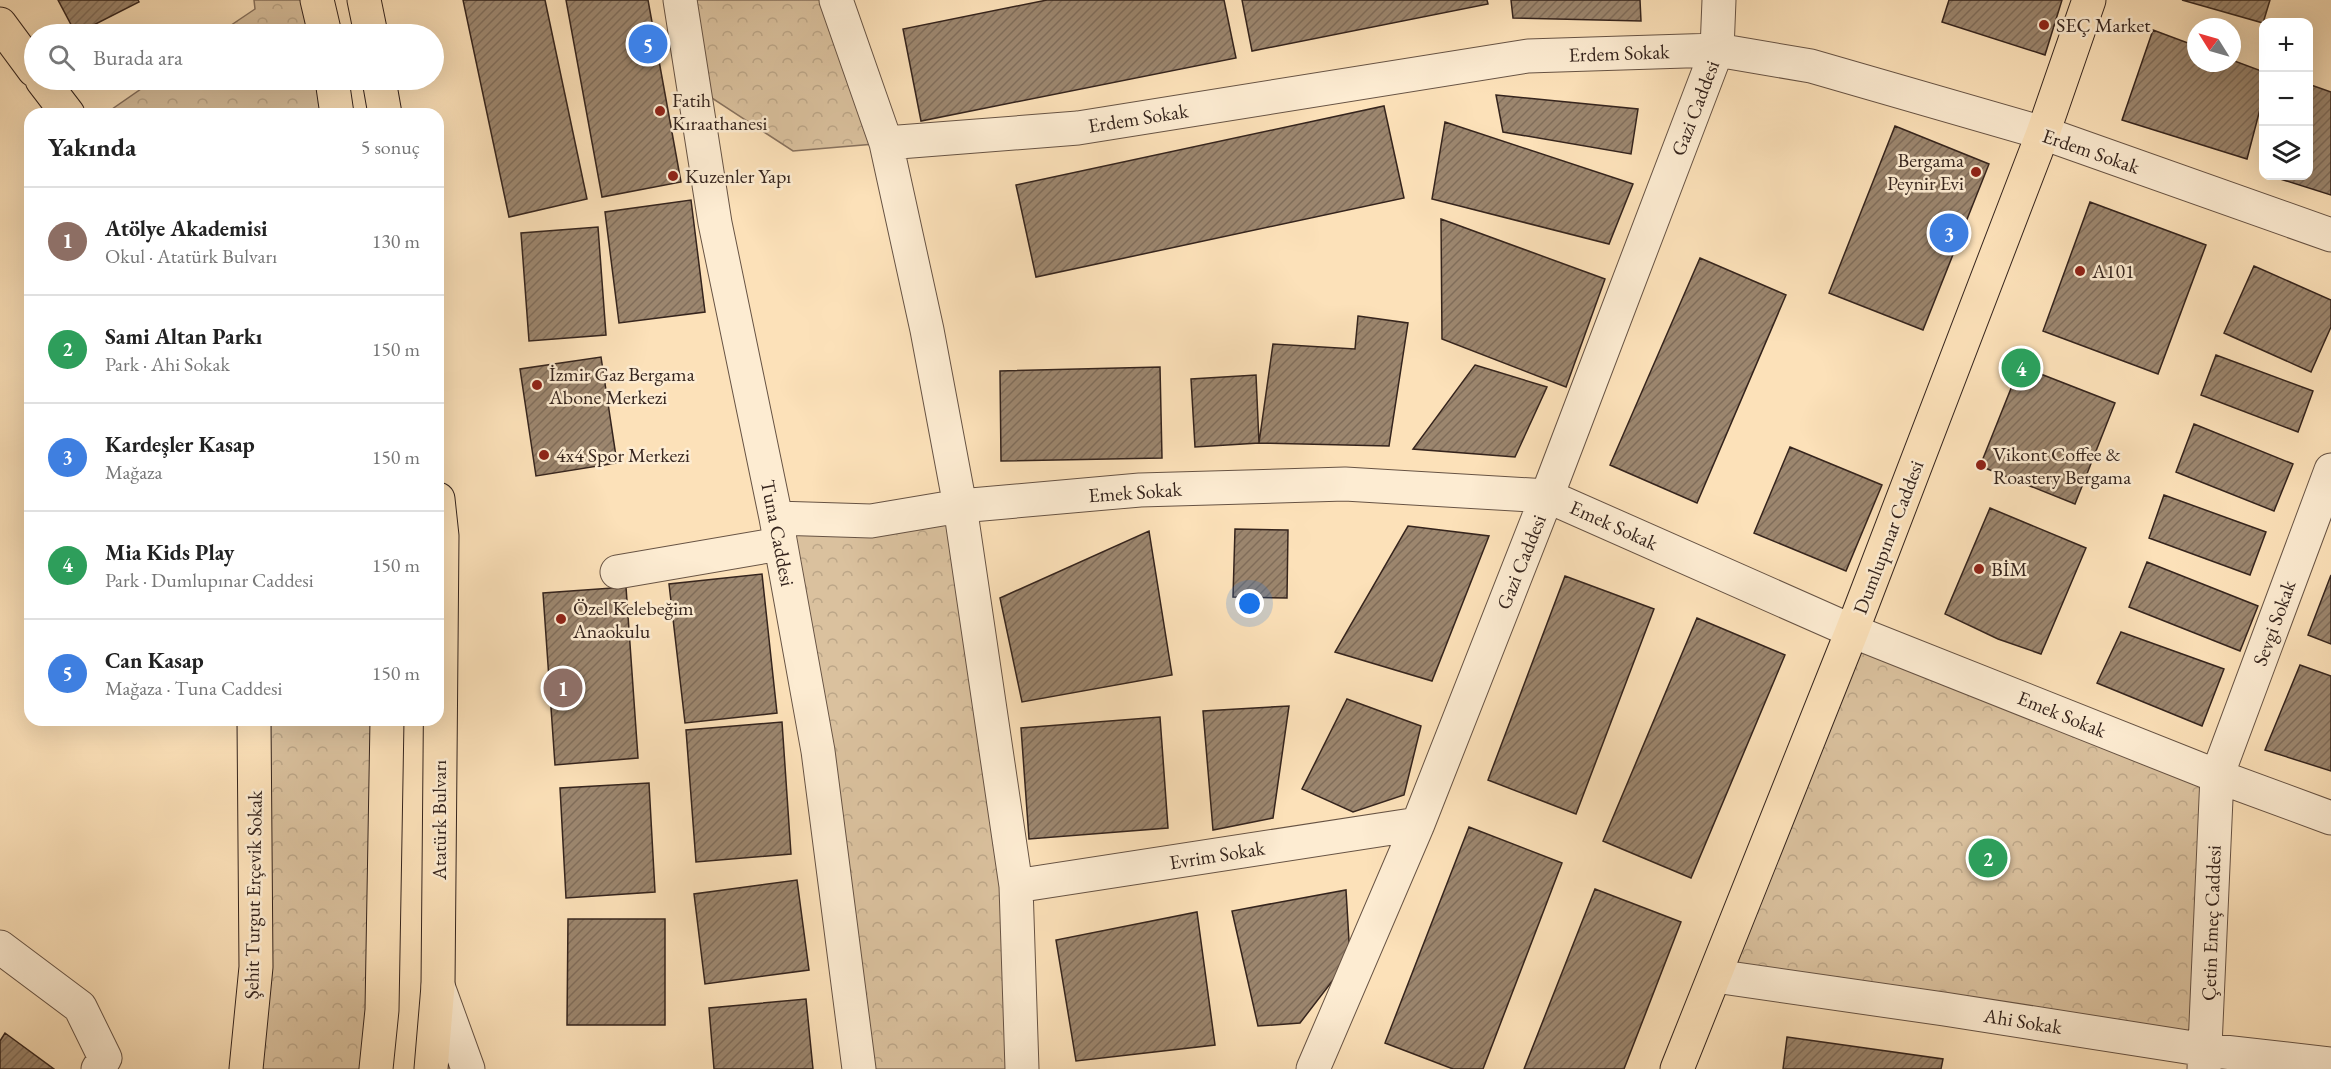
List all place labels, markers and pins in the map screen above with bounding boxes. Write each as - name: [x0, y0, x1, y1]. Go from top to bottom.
- place label: SEÇ Market: [2056, 12, 2151, 38]
- marker: SEÇ Market: [2037, 18, 2051, 32]
- pin: 5: [628, 22, 668, 66]
- place label: Fatih Kıraathanesi: [672, 87, 768, 136]
- marker: Fatih Kıraathanesi: [653, 104, 667, 118]
- place label: Bergama Peynir Evi: [1887, 147, 1964, 196]
- place label: Kuzenler Yapı: [685, 163, 791, 189]
- marker: Bergama Peynir Evi: [1969, 165, 1983, 179]
- marker: Kuzenler Yapı: [666, 169, 680, 183]
- pin: 3: [1930, 210, 1968, 256]
- place label: A101: [2091, 258, 2135, 284]
- marker: A101: [2073, 264, 2087, 278]
- pin: 4: [2002, 346, 2040, 391]
- place label: İzmir Gaz Bergama Abone Merkezi: [548, 361, 695, 410]
- marker: İzmir Gaz Bergama Abone Merkezi: [530, 378, 544, 392]
- place label: Vikont Coffee & Roastery Bergama: [1993, 441, 2131, 490]
- place label: 4x4 Spor Merkezi: [556, 442, 690, 468]
- marker: 4x4 Spor Merkezi: [537, 448, 551, 462]
- marker: Vikont Coffee & Roastery Bergama: [1974, 458, 1988, 472]
- place label: BİM: [1991, 556, 2028, 582]
- marker: BİM: [1972, 562, 1986, 576]
- place label: Özel Kelebeğim Anaokulu: [572, 595, 694, 644]
- marker: Özel Kelebeğim Anaokulu: [554, 612, 568, 626]
- pin: 1: [544, 666, 582, 710]
- pin: 2: [1968, 836, 2008, 880]

